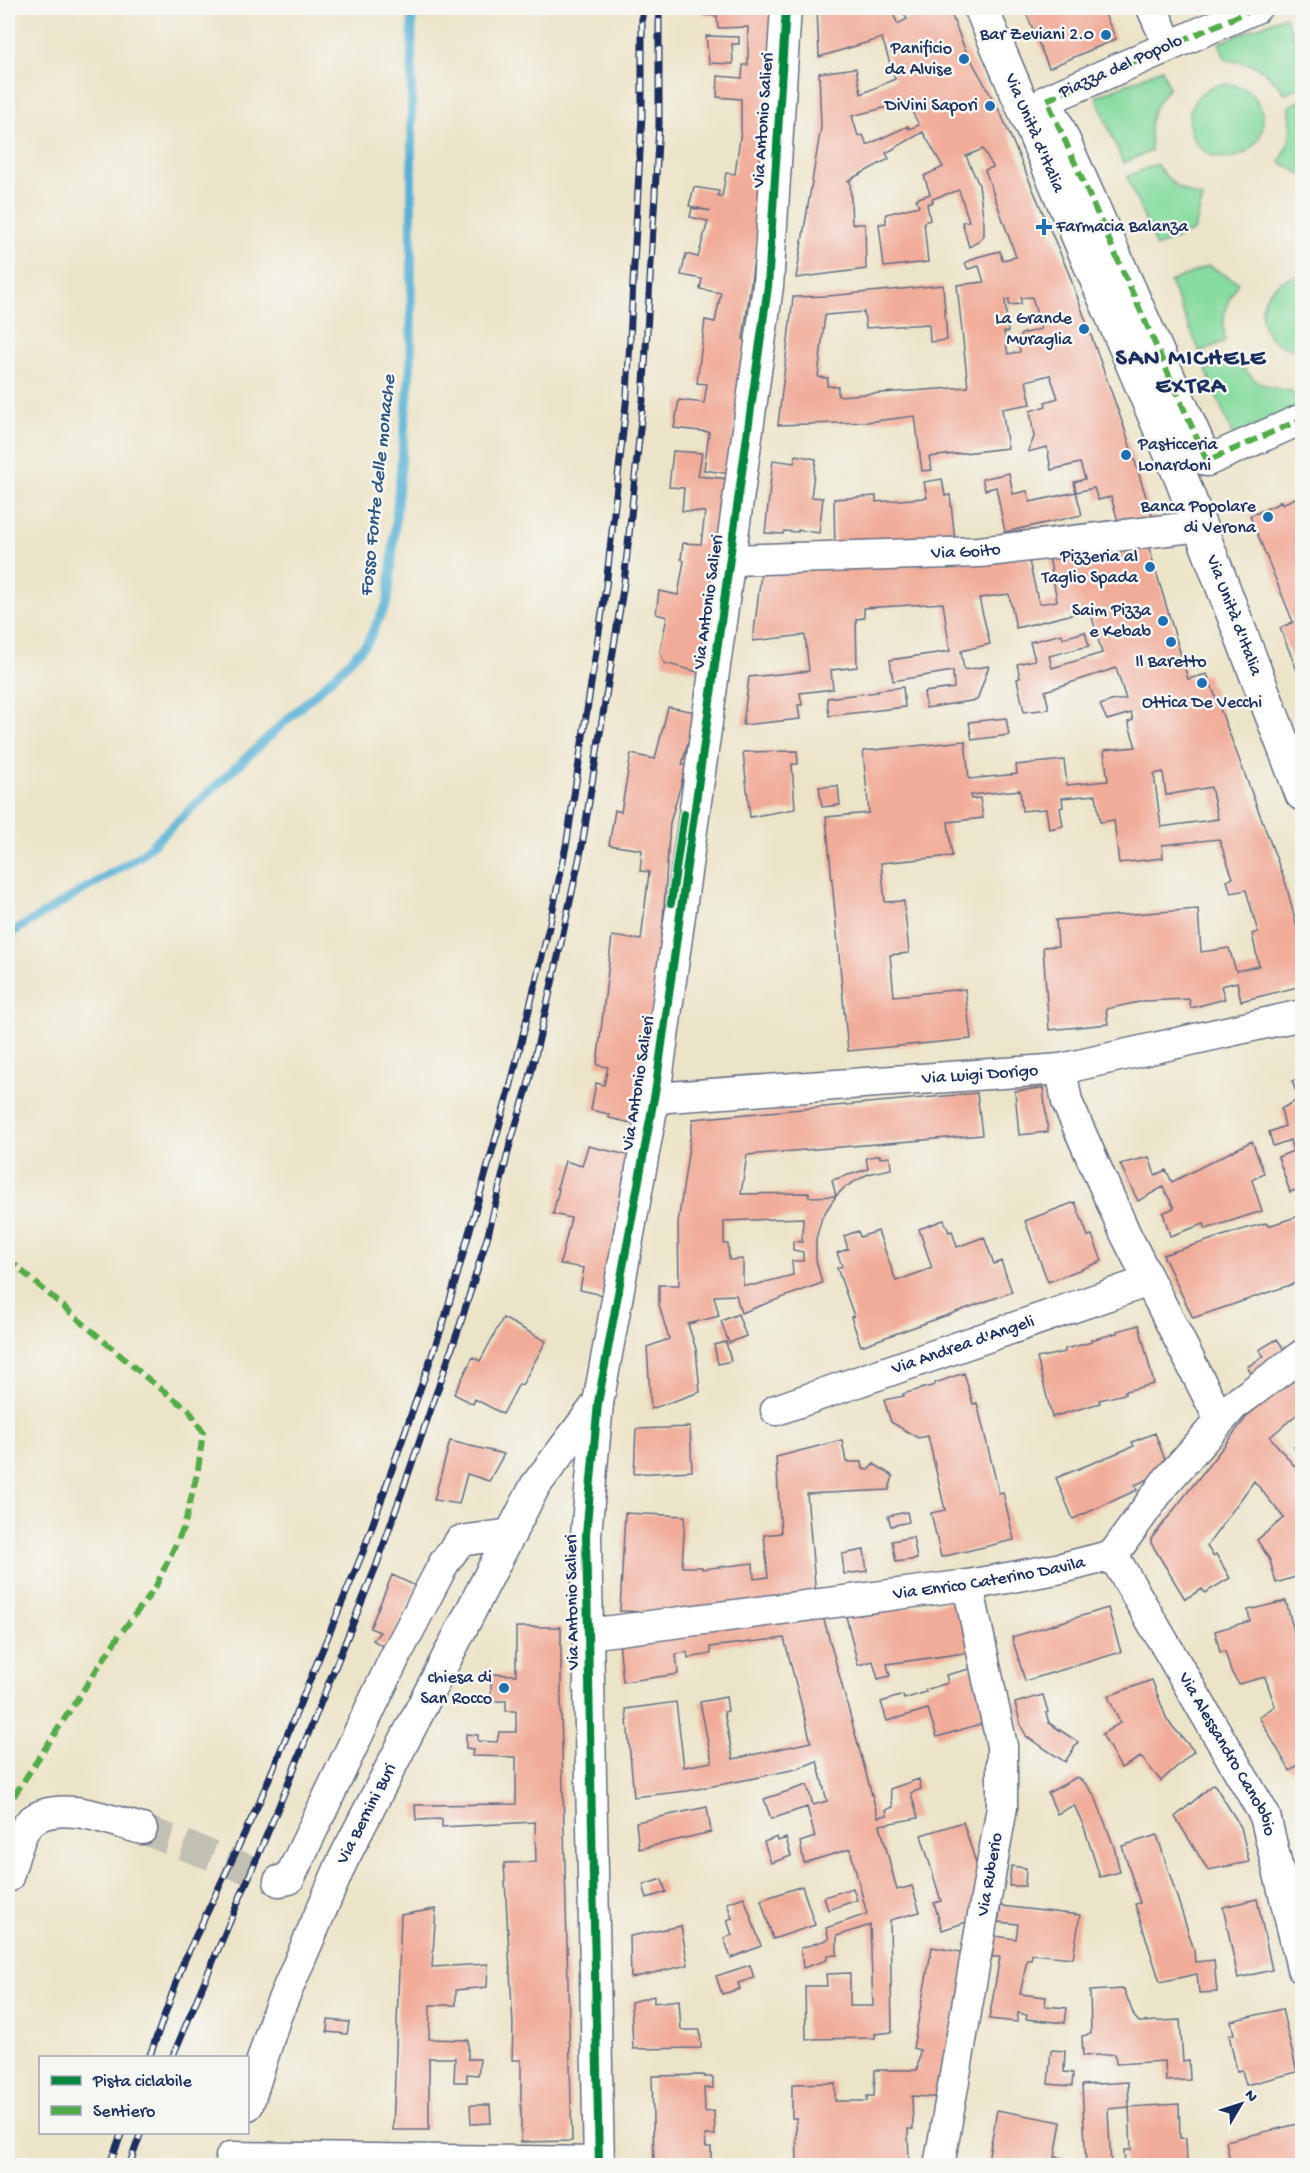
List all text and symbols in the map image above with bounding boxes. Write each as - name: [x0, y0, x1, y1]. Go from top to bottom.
- place label: Bar Zeviani 2.0: [979, 25, 1094, 46]
- marker: Bar Zeviani 2.0: [1099, 28, 1113, 42]
- street label: Piazza del Popolo: [1055, 30, 1186, 104]
- place label: Panificio da Alvise: [885, 39, 953, 81]
- street label: Via Antonio Salieri: [749, 51, 779, 190]
- marker: Panificio da Alvise: [957, 52, 971, 66]
- street label: Via Unità d'Italia: [999, 70, 1069, 197]
- place label: DiVini Sapori: [884, 96, 978, 117]
- marker: DiVini Sapori: [983, 99, 997, 113]
- place label: Farmacia Balanza: [1055, 217, 1189, 238]
- marker: Farmacia Balanza: [1037, 220, 1051, 234]
- place label: La Grande Muraglia: [995, 309, 1073, 351]
- marker: La Grande Muraglia: [1077, 322, 1091, 336]
- district label: SAN MICHELE EXTRA: [1116, 345, 1267, 402]
- water label: Fosso Fonte delle monache: [356, 373, 402, 598]
- place label: Pasticceria Lonardoni: [1137, 435, 1219, 477]
- marker: Pasticceria Lonardoni: [1119, 448, 1133, 462]
- place label: Banca Popolare di Verona: [1140, 497, 1257, 539]
- marker: Banca Popolare di Verona: [1261, 510, 1275, 524]
- street label: Via Antonio Salieri: [689, 533, 729, 672]
- street label: Via Goito: [930, 539, 1002, 564]
- place label: Pizzeria al Taglio Spada: [1041, 547, 1139, 589]
- street label: Via Unità d'Italia: [1201, 551, 1267, 680]
- marker: Pizzeria al Taglio Spada: [1143, 560, 1157, 574]
- place label: Saim Pizza e Kebab: [1072, 601, 1152, 643]
- marker: Saim Pizza e Kebab: [1156, 614, 1170, 628]
- marker: Il Baretto: [1164, 635, 1178, 649]
- place label: Il Baretto: [1135, 652, 1207, 673]
- marker: Ottica De Vecchi: [1195, 676, 1209, 690]
- place label: Ottica De Vecchi: [1142, 693, 1262, 714]
- street label: Via Antonio Salieri: [618, 1014, 660, 1153]
- street label: Via Luigi Dorigo: [920, 1060, 1039, 1089]
- street label: Via Andrea d'Angeli: [888, 1311, 1037, 1380]
- street label: Via Antonio Salieri: [561, 1534, 585, 1671]
- street label: Via Enrico Caterino Davila: [891, 1552, 1088, 1605]
- place label: chiesa di San Rocco: [420, 1668, 492, 1710]
- street label: Via Alessandro Canobbio: [1173, 1668, 1280, 1838]
- marker: chiesa di San Rocco: [497, 1681, 511, 1695]
- street label: Via Bernini Buri: [332, 1760, 401, 1869]
- street label: Via Ruberio: [972, 1831, 1008, 1919]
- legend: [39, 2056, 249, 2134]
- text: Pista ciclabile: [92, 2072, 193, 2093]
- north arrow: [1211, 2074, 1271, 2134]
- text: N: [1239, 2087, 1261, 2107]
- text: Sentiero: [93, 2102, 155, 2123]

